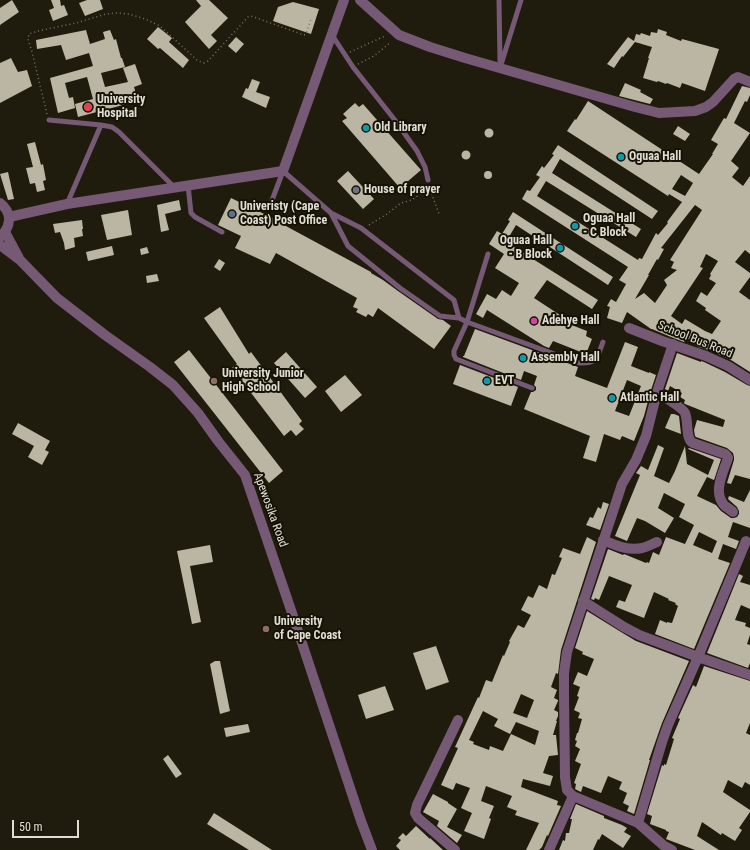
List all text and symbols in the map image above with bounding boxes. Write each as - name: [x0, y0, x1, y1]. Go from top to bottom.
- place label: University Hospital: [97, 93, 145, 121]
- marker: University Hospital: [82, 101, 94, 113]
- place label: Old Library: [374, 121, 427, 135]
- marker: Old Library: [361, 123, 371, 133]
- place label: Oguaa Hall: [629, 150, 681, 164]
- marker: Oguaa Hall: [616, 152, 626, 162]
- place label: House of prayer: [364, 183, 440, 197]
- marker: House of prayer: [351, 185, 361, 195]
- place label: Univeristy (Cape Coast) Post Office: [240, 200, 327, 228]
- marker: Univeristy (Cape Coast) Post Office: [227, 209, 237, 219]
- place label: Oguaa Hall - C Block: [583, 212, 635, 240]
- marker: Oguaa Hall - C Block: [570, 221, 580, 231]
- place label: Oguaa Hall - B Block: [500, 234, 552, 262]
- marker: Oguaa Hall - B Block: [555, 243, 565, 253]
- place label: Adehye Hall: [542, 314, 600, 328]
- marker: Adehye Hall: [529, 316, 539, 326]
- street label: School Bus Road: [655, 318, 735, 362]
- place label: Assembly Hall: [531, 351, 600, 365]
- marker: Assembly Hall: [518, 353, 528, 363]
- place label: University Junior High School: [222, 367, 304, 395]
- place label: EVT: [495, 374, 514, 388]
- marker: University Junior High School: [209, 376, 219, 386]
- marker: EVT: [482, 376, 492, 386]
- place label: Atlantic Hall: [620, 391, 679, 405]
- marker: Atlantic Hall: [607, 393, 617, 403]
- street label: Apewosika Road: [250, 471, 290, 549]
- place label: University of Cape Coast: [274, 615, 341, 643]
- marker: University of Cape Coast: [261, 624, 271, 634]
- scale bar: [14, 812, 81, 838]
- text: 50 m: [19, 820, 43, 834]

